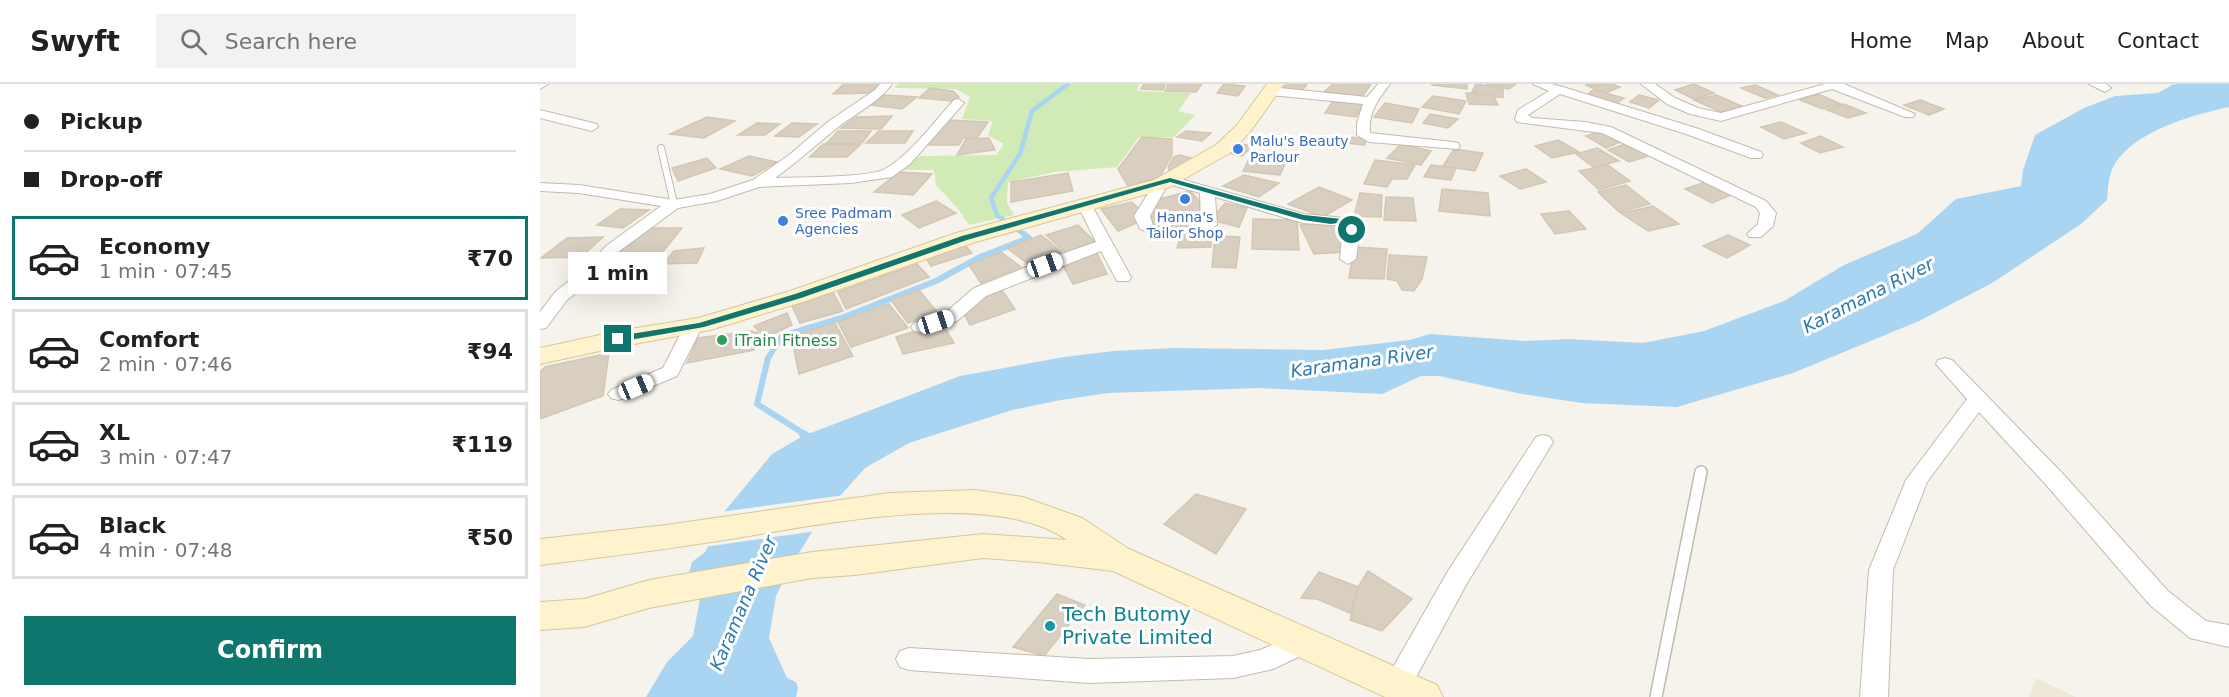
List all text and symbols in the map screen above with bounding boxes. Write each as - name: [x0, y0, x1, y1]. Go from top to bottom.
- search box: [156, 14, 576, 68]
- text: Swyft: [30, 25, 120, 58]
- icon: search: [177, 25, 210, 58]
- text: Search here: [225, 29, 357, 54]
- text: Home: [1850, 29, 1912, 53]
- text: Map: [1945, 29, 1989, 53]
- text: About: [2022, 29, 2084, 53]
- text: Contact: [2117, 29, 2199, 53]
- text: Pickup: [60, 109, 143, 134]
- place label: Malu's Beauty Parlour: [1250, 133, 1348, 165]
- marker: Malu's Beauty Parlour: [1231, 142, 1245, 156]
- text: Drop-off: [60, 167, 162, 192]
- marker: Hanna's Tailor Shop: [1178, 192, 1192, 206]
- place label: Sree Padmam Agencies: [795, 205, 892, 237]
- place label: Hanna's Tailor Shop: [1146, 209, 1223, 241]
- marker: Sree Padmam Agencies: [776, 214, 790, 228]
- route start: [1338, 216, 1365, 243]
- icon: car: [27, 231, 81, 285]
- text: Economy: [99, 234, 210, 259]
- text: ₹70: [467, 246, 513, 271]
- car: [1025, 250, 1065, 280]
- callout: 1 min: [568, 252, 668, 294]
- water label: Karamana River: [1799, 252, 1938, 337]
- text: 1 min · 07:45: [99, 259, 233, 283]
- text: 1 min: [586, 261, 649, 285]
- car: [916, 308, 956, 336]
- icon: car: [27, 324, 81, 378]
- route end: [604, 325, 631, 352]
- text: Comfort: [99, 327, 199, 352]
- place label: iTrain Fitness: [734, 331, 837, 350]
- marker: iTrain Fitness: [715, 333, 729, 347]
- text: ₹94: [467, 339, 513, 364]
- water label: Karamana River: [1289, 340, 1436, 381]
- text: 2 min · 07:46: [99, 352, 233, 376]
- car: [616, 372, 656, 402]
- icon: car: [27, 417, 81, 471]
- text: XL: [99, 420, 130, 445]
- text: ₹119: [452, 432, 513, 457]
- text: 3 min · 07:47: [99, 445, 233, 469]
- icon: car: [27, 510, 81, 564]
- text: Black: [99, 513, 166, 538]
- text: ₹50: [467, 525, 513, 550]
- water label: Karamana River: [705, 531, 781, 673]
- text: 4 min · 07:48: [99, 538, 233, 562]
- place label: Tech Butomy Private Limited: [1061, 602, 1213, 649]
- button: Confirm: [24, 616, 516, 685]
- marker: Tech Butomy Private Limited: [1043, 619, 1057, 633]

